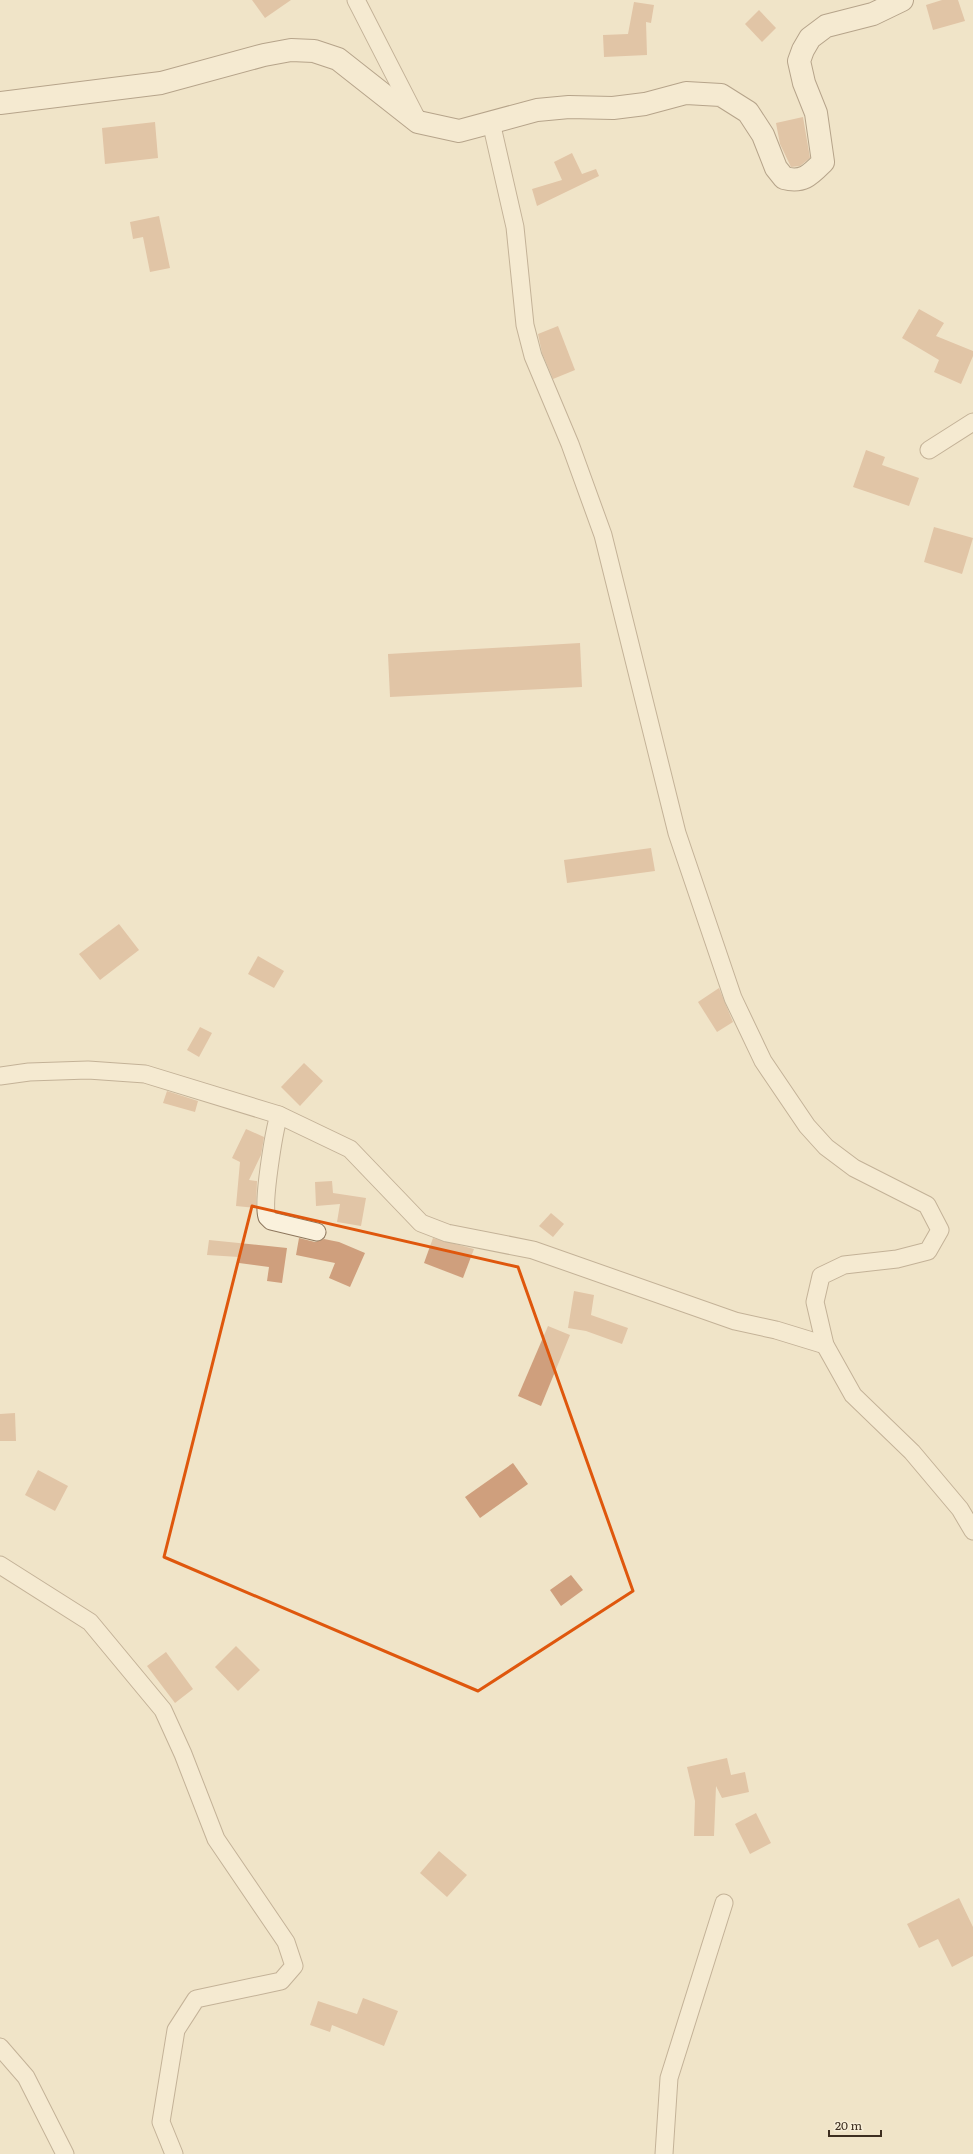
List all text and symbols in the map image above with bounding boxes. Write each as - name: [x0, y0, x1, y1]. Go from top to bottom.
- scale bar: [829, 2112, 881, 2138]
- text: 20 m: [835, 2116, 862, 2134]

